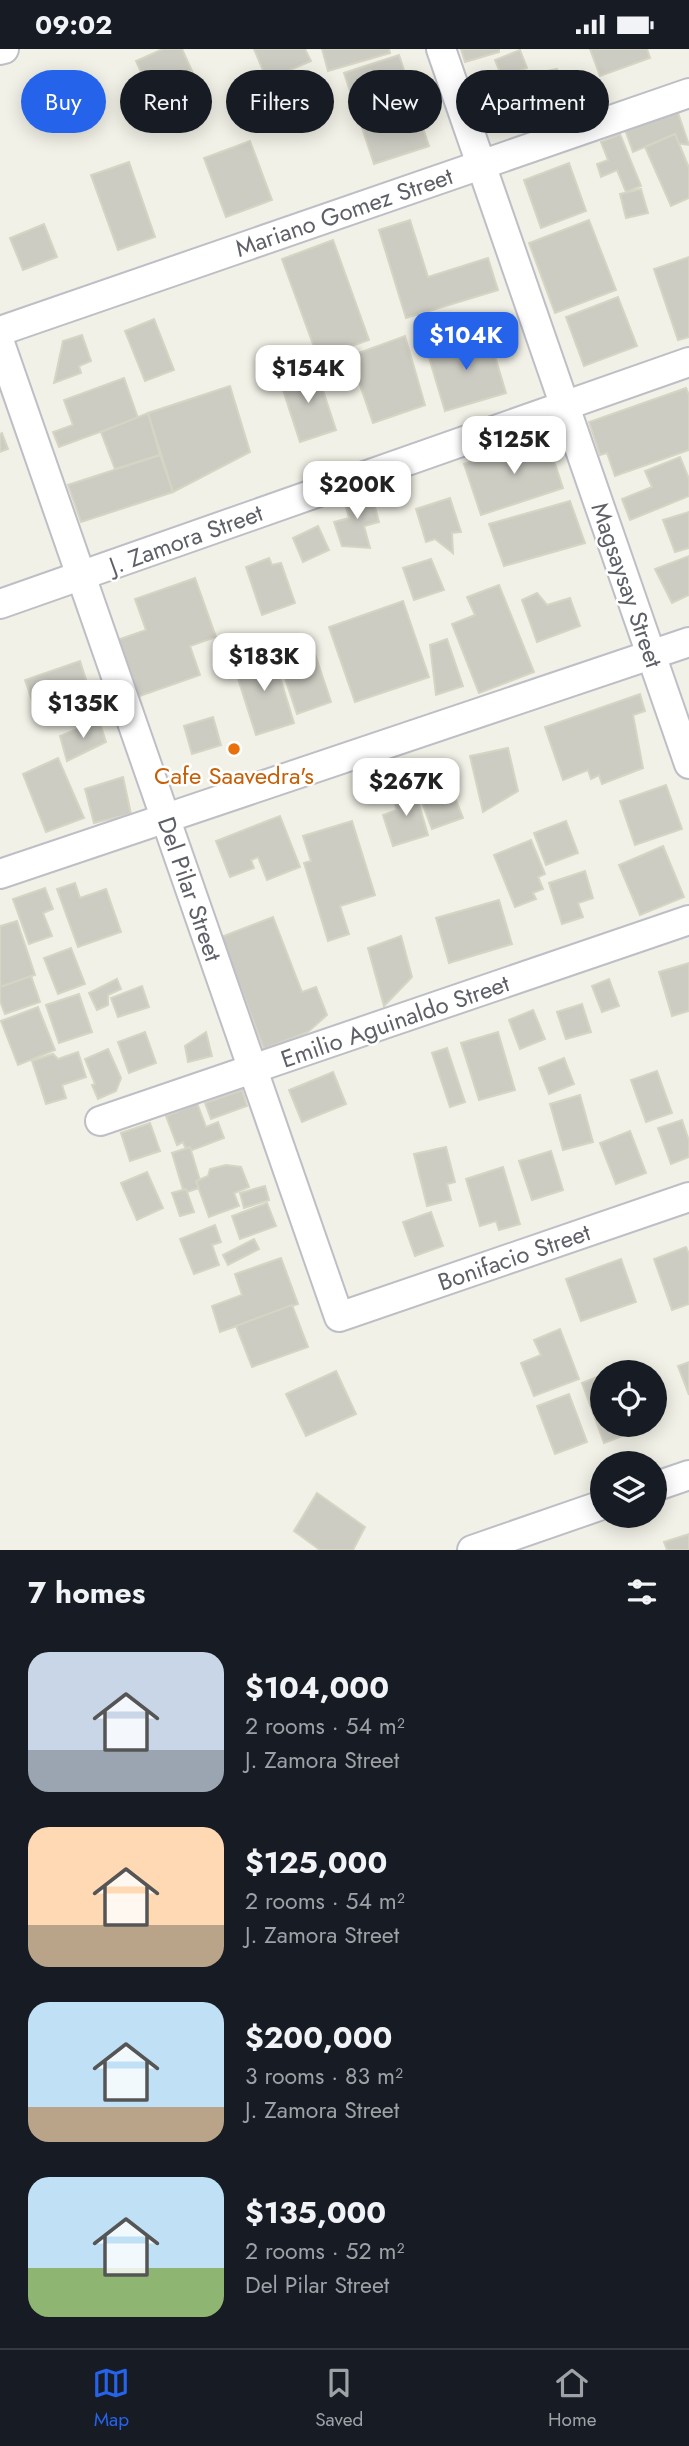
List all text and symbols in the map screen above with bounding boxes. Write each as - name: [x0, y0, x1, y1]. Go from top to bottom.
- text: 09:02: [35, 6, 112, 44]
- chip: Buy: [21, 70, 106, 133]
- chip: Rent: [120, 70, 212, 133]
- chip: Filters: [226, 70, 334, 133]
- chip: New: [348, 70, 442, 133]
- chip: Apartment: [456, 70, 609, 133]
- street label: Mariano Gomez Street: [231, 158, 458, 266]
- pin: $104K: [417, 313, 515, 372]
- text: $104K: [429, 318, 503, 352]
- pin: $154K: [259, 345, 357, 405]
- text: $154K: [272, 351, 344, 385]
- pin: $125K: [465, 417, 563, 476]
- text: $125K: [478, 422, 550, 456]
- pin: $200K: [308, 461, 406, 521]
- text: $200K: [319, 467, 395, 501]
- street label: J. Zamora Street: [102, 495, 268, 584]
- street label: Magsaysay Street: [582, 498, 672, 672]
- pin: $183K: [215, 633, 313, 693]
- text: $183K: [229, 639, 299, 673]
- pin: $135K: [34, 681, 132, 740]
- text: $135K: [47, 686, 119, 720]
- marker: Cafe Saavedra's: [226, 741, 242, 757]
- place label: Cafe Saavedra's: [154, 758, 314, 793]
- pin: $267K: [357, 759, 455, 818]
- text: $267K: [369, 764, 443, 798]
- street label: Del Pilar Street: [149, 812, 231, 966]
- street label: Emilio Aguinaldo Street: [276, 965, 514, 1077]
- street label: Bonifacio Street: [433, 1214, 595, 1299]
- map controls: [590, 1360, 667, 1528]
- button: locate: [590, 1360, 667, 1437]
- button: layers: [590, 1451, 667, 1528]
- text: 7 homes: [28, 1571, 145, 1614]
- icon: filters: [623, 1573, 661, 1611]
- text: $104,000: [245, 1666, 389, 1709]
- icon: home: [84, 1680, 168, 1764]
- text: 2 rooms · 54 m²: [245, 1709, 405, 1743]
- text: J. Zamora Street: [245, 1743, 399, 1777]
- text: $125,000: [245, 1841, 387, 1884]
- icon: home: [84, 1855, 168, 1939]
- text: 2 rooms · 54 m²: [245, 1884, 405, 1918]
- text: J. Zamora Street: [245, 1918, 399, 1952]
- text: $200,000: [245, 2016, 392, 2059]
- icon: home: [84, 2030, 168, 2114]
- text: 3 rooms · 83 m²: [245, 2059, 403, 2093]
- text: J. Zamora Street: [245, 2093, 399, 2127]
- text: $135,000: [245, 2191, 386, 2234]
- icon: home: [84, 2205, 168, 2289]
- text: 2 rooms · 52 m²: [245, 2234, 404, 2268]
- text: Del Pilar Street: [245, 2268, 389, 2302]
- tab: Map: [92, 2364, 130, 2433]
- tab: Saved: [315, 2364, 363, 2433]
- tab: Home: [548, 2364, 597, 2433]

